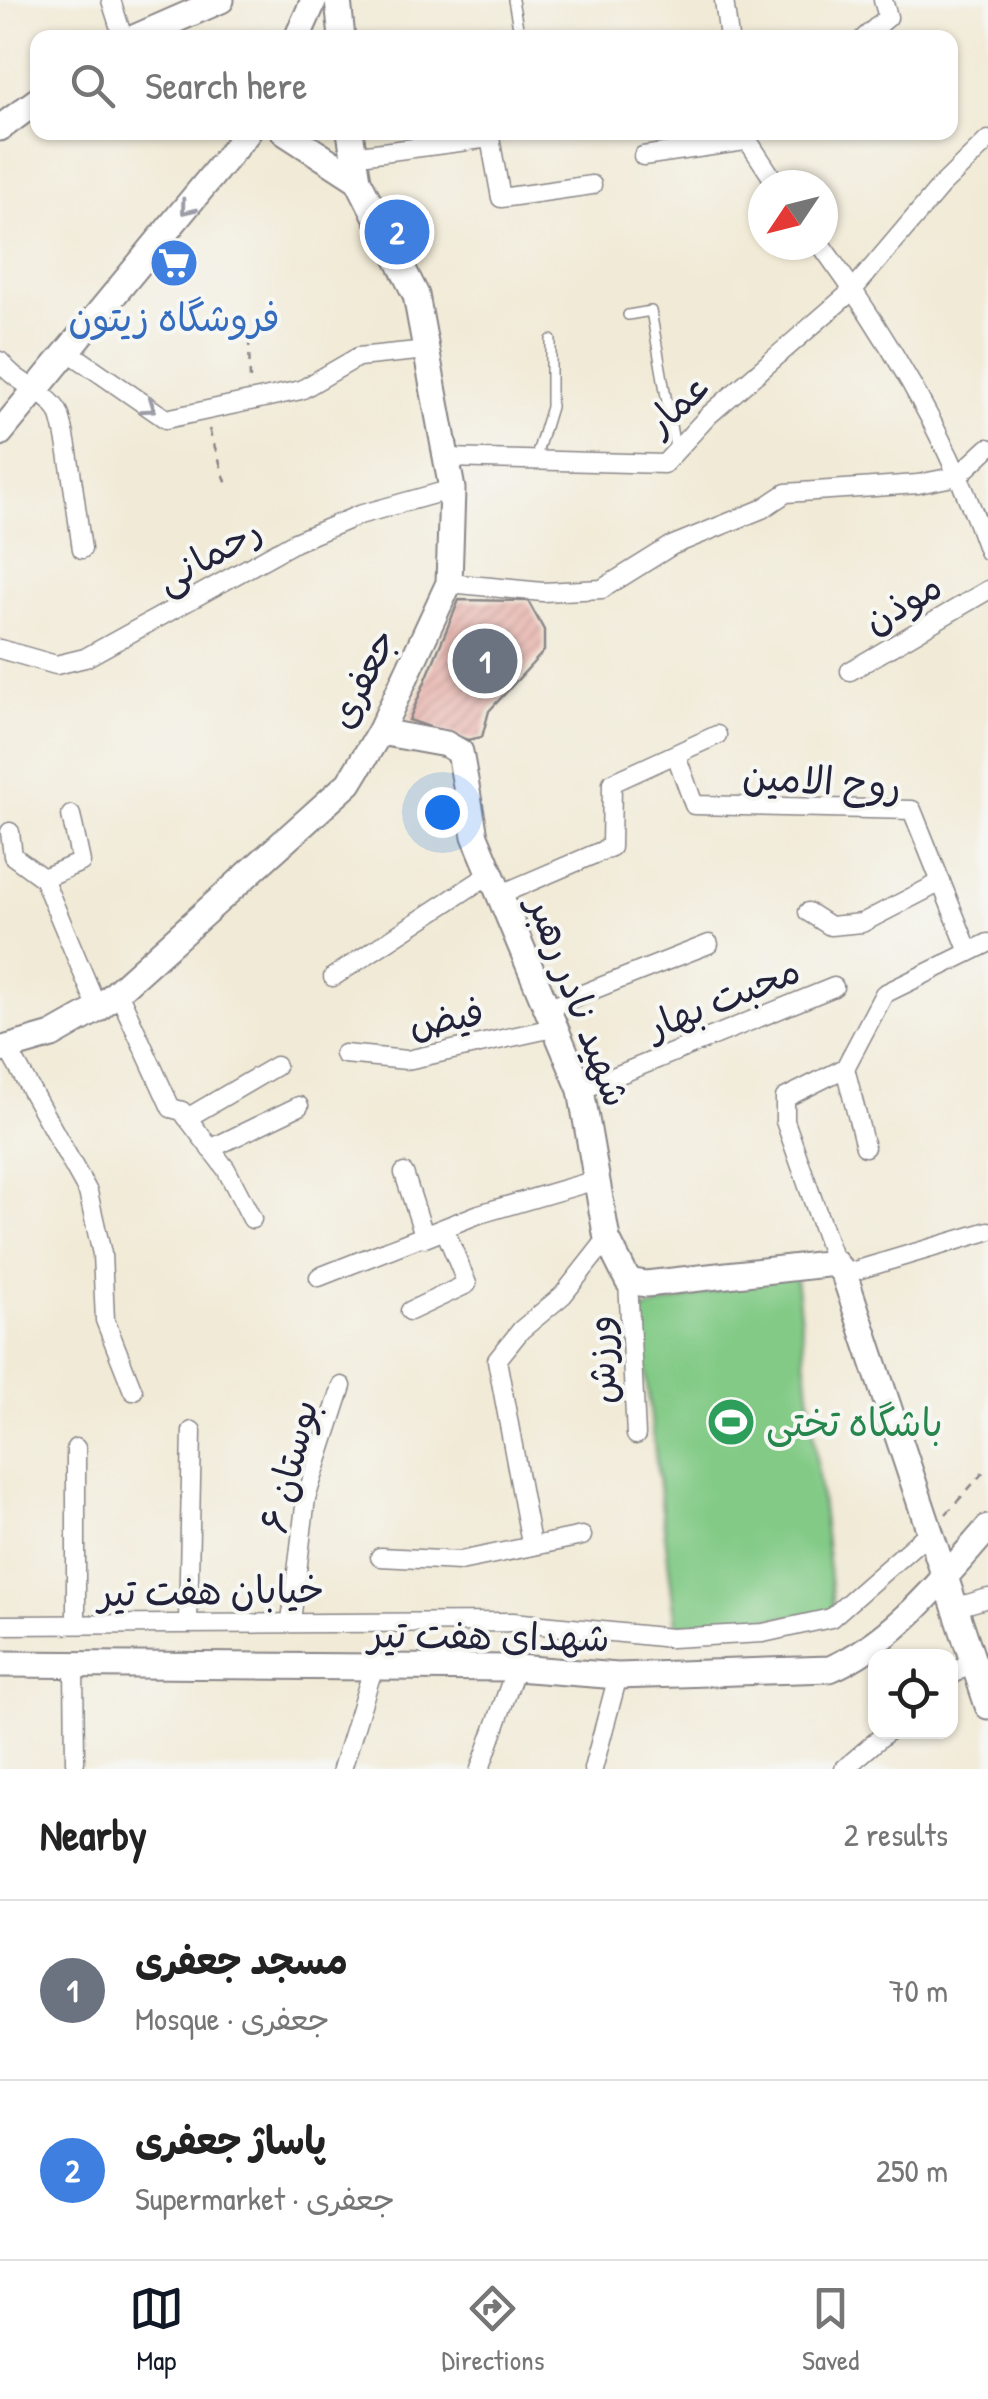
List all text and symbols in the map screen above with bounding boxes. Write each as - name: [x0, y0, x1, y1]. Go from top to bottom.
- search box: [30, 30, 958, 140]
- icon: search: [65, 58, 120, 113]
- text: Search here: [145, 59, 307, 111]
- north arrow: [748, 170, 838, 260]
- pin: 2: [364, 194, 430, 270]
- one-way arrow: [180, 196, 198, 214]
- supermarket icon: فروشگاه زیتون: [148, 237, 200, 289]
- place label: فروشگاه زیتون: [68, 291, 280, 343]
- street label: عمار: [632, 359, 721, 447]
- one-way arrow: [137, 395, 156, 413]
- street label: رحمانی: [146, 503, 270, 605]
- street label: موذن: [853, 559, 951, 645]
- street label: جعفری: [315, 619, 407, 737]
- pin: 1: [452, 624, 518, 698]
- street label: روح الامین: [741, 749, 903, 811]
- your location: [417, 787, 468, 838]
- street label: شهید نادر رهبر: [515, 885, 644, 1114]
- street label: محبت بهار: [636, 943, 807, 1052]
- street label: فیض: [404, 985, 488, 1049]
- street label: ورزش: [572, 1314, 628, 1406]
- street label: بوستان ۶: [246, 1394, 330, 1538]
- sports icon: باشگاه تختی: [705, 1396, 757, 1448]
- place label: باشگاه تختی: [766, 1396, 943, 1448]
- street label: خیابان هفت تیر: [94, 1562, 325, 1618]
- street label: شهدای هفت تیر: [365, 1607, 610, 1663]
- map controls: [868, 1649, 958, 1739]
- button: locate: [868, 1649, 958, 1739]
- text: Nearby: [40, 1806, 147, 1863]
- text: 2 results: [844, 1813, 948, 1856]
- text: مسجد جعفری: [135, 1934, 348, 1986]
- text: 1: [67, 1969, 78, 2012]
- text: 70 m: [889, 1969, 948, 2012]
- text: Mosque · جعفری: [135, 1997, 330, 2040]
- text: پاساژ جعفری: [135, 2114, 326, 2166]
- text: 2: [65, 2149, 80, 2192]
- text: 250 m: [876, 2149, 948, 2192]
- text: Supermarket · جعفری: [135, 2177, 395, 2220]
- tab: Map: [129, 2281, 184, 2379]
- tab: Directions: [441, 2281, 544, 2379]
- tab: Saved: [802, 2281, 859, 2379]

